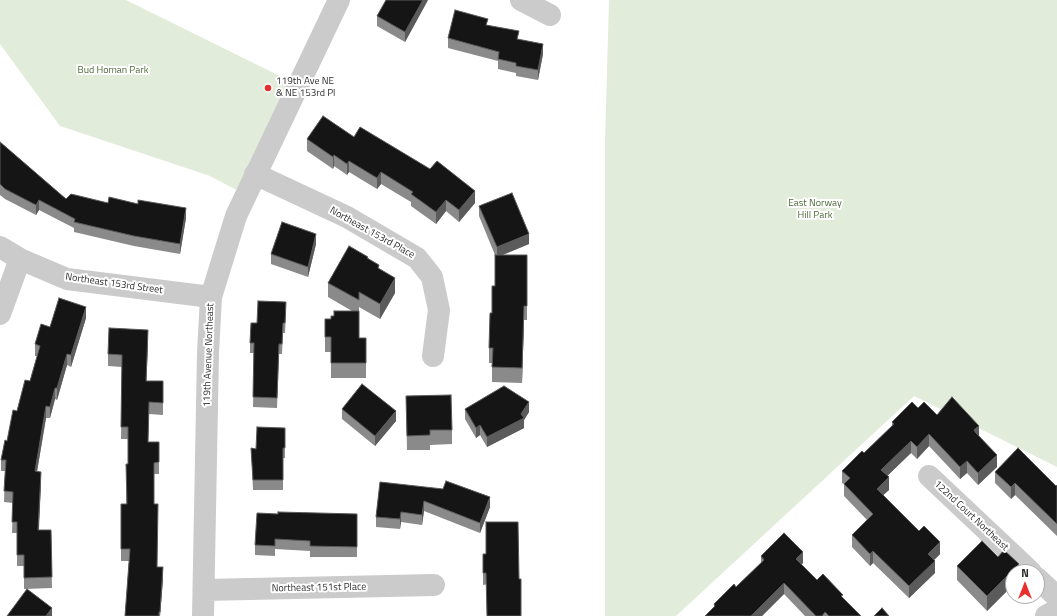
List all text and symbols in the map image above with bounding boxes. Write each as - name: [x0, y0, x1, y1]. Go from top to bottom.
- park label: Bud Homan Park: [77, 65, 149, 77]
- place label: 119th Ave NE & NE 153rd Pl: [276, 76, 335, 100]
- marker: 119th Ave NE & NE 153rd Pl: [263, 83, 273, 93]
- park label: East Norway Hill Park: [788, 198, 842, 222]
- street label: Northeast 153rd Place: [328, 205, 416, 261]
- street label: Northeast 153rd Street: [65, 271, 163, 297]
- street label: 119th Avenue Northeast: [201, 303, 217, 407]
- street label: 122nd Court Northeast: [931, 478, 1011, 554]
- north arrow: [1005, 564, 1045, 604]
- text: N: [1021, 565, 1029, 581]
- street label: Northeast 151st Place: [272, 581, 366, 595]

